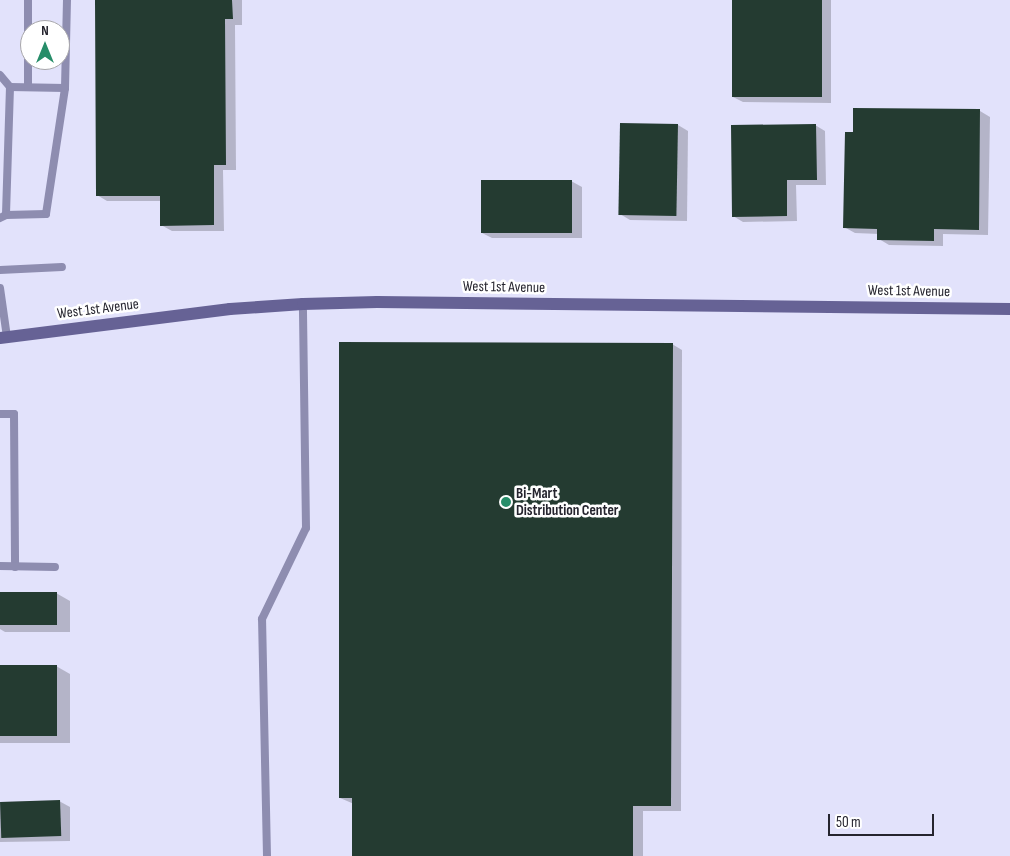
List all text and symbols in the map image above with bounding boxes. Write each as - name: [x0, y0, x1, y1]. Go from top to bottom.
- north arrow: [20, 20, 70, 70]
- text: N: [41, 22, 49, 39]
- street label: West 1st Avenue: [463, 277, 545, 297]
- street label: West 1st Avenue: [868, 281, 950, 301]
- street label: West 1st Avenue: [56, 295, 140, 323]
- place label: Bi-Mart Distribution Center: [516, 484, 618, 519]
- marker: Bi-Mart Distribution Center: [500, 496, 512, 508]
- scale bar: [830, 804, 936, 836]
- text: 50 m: [836, 813, 861, 832]

